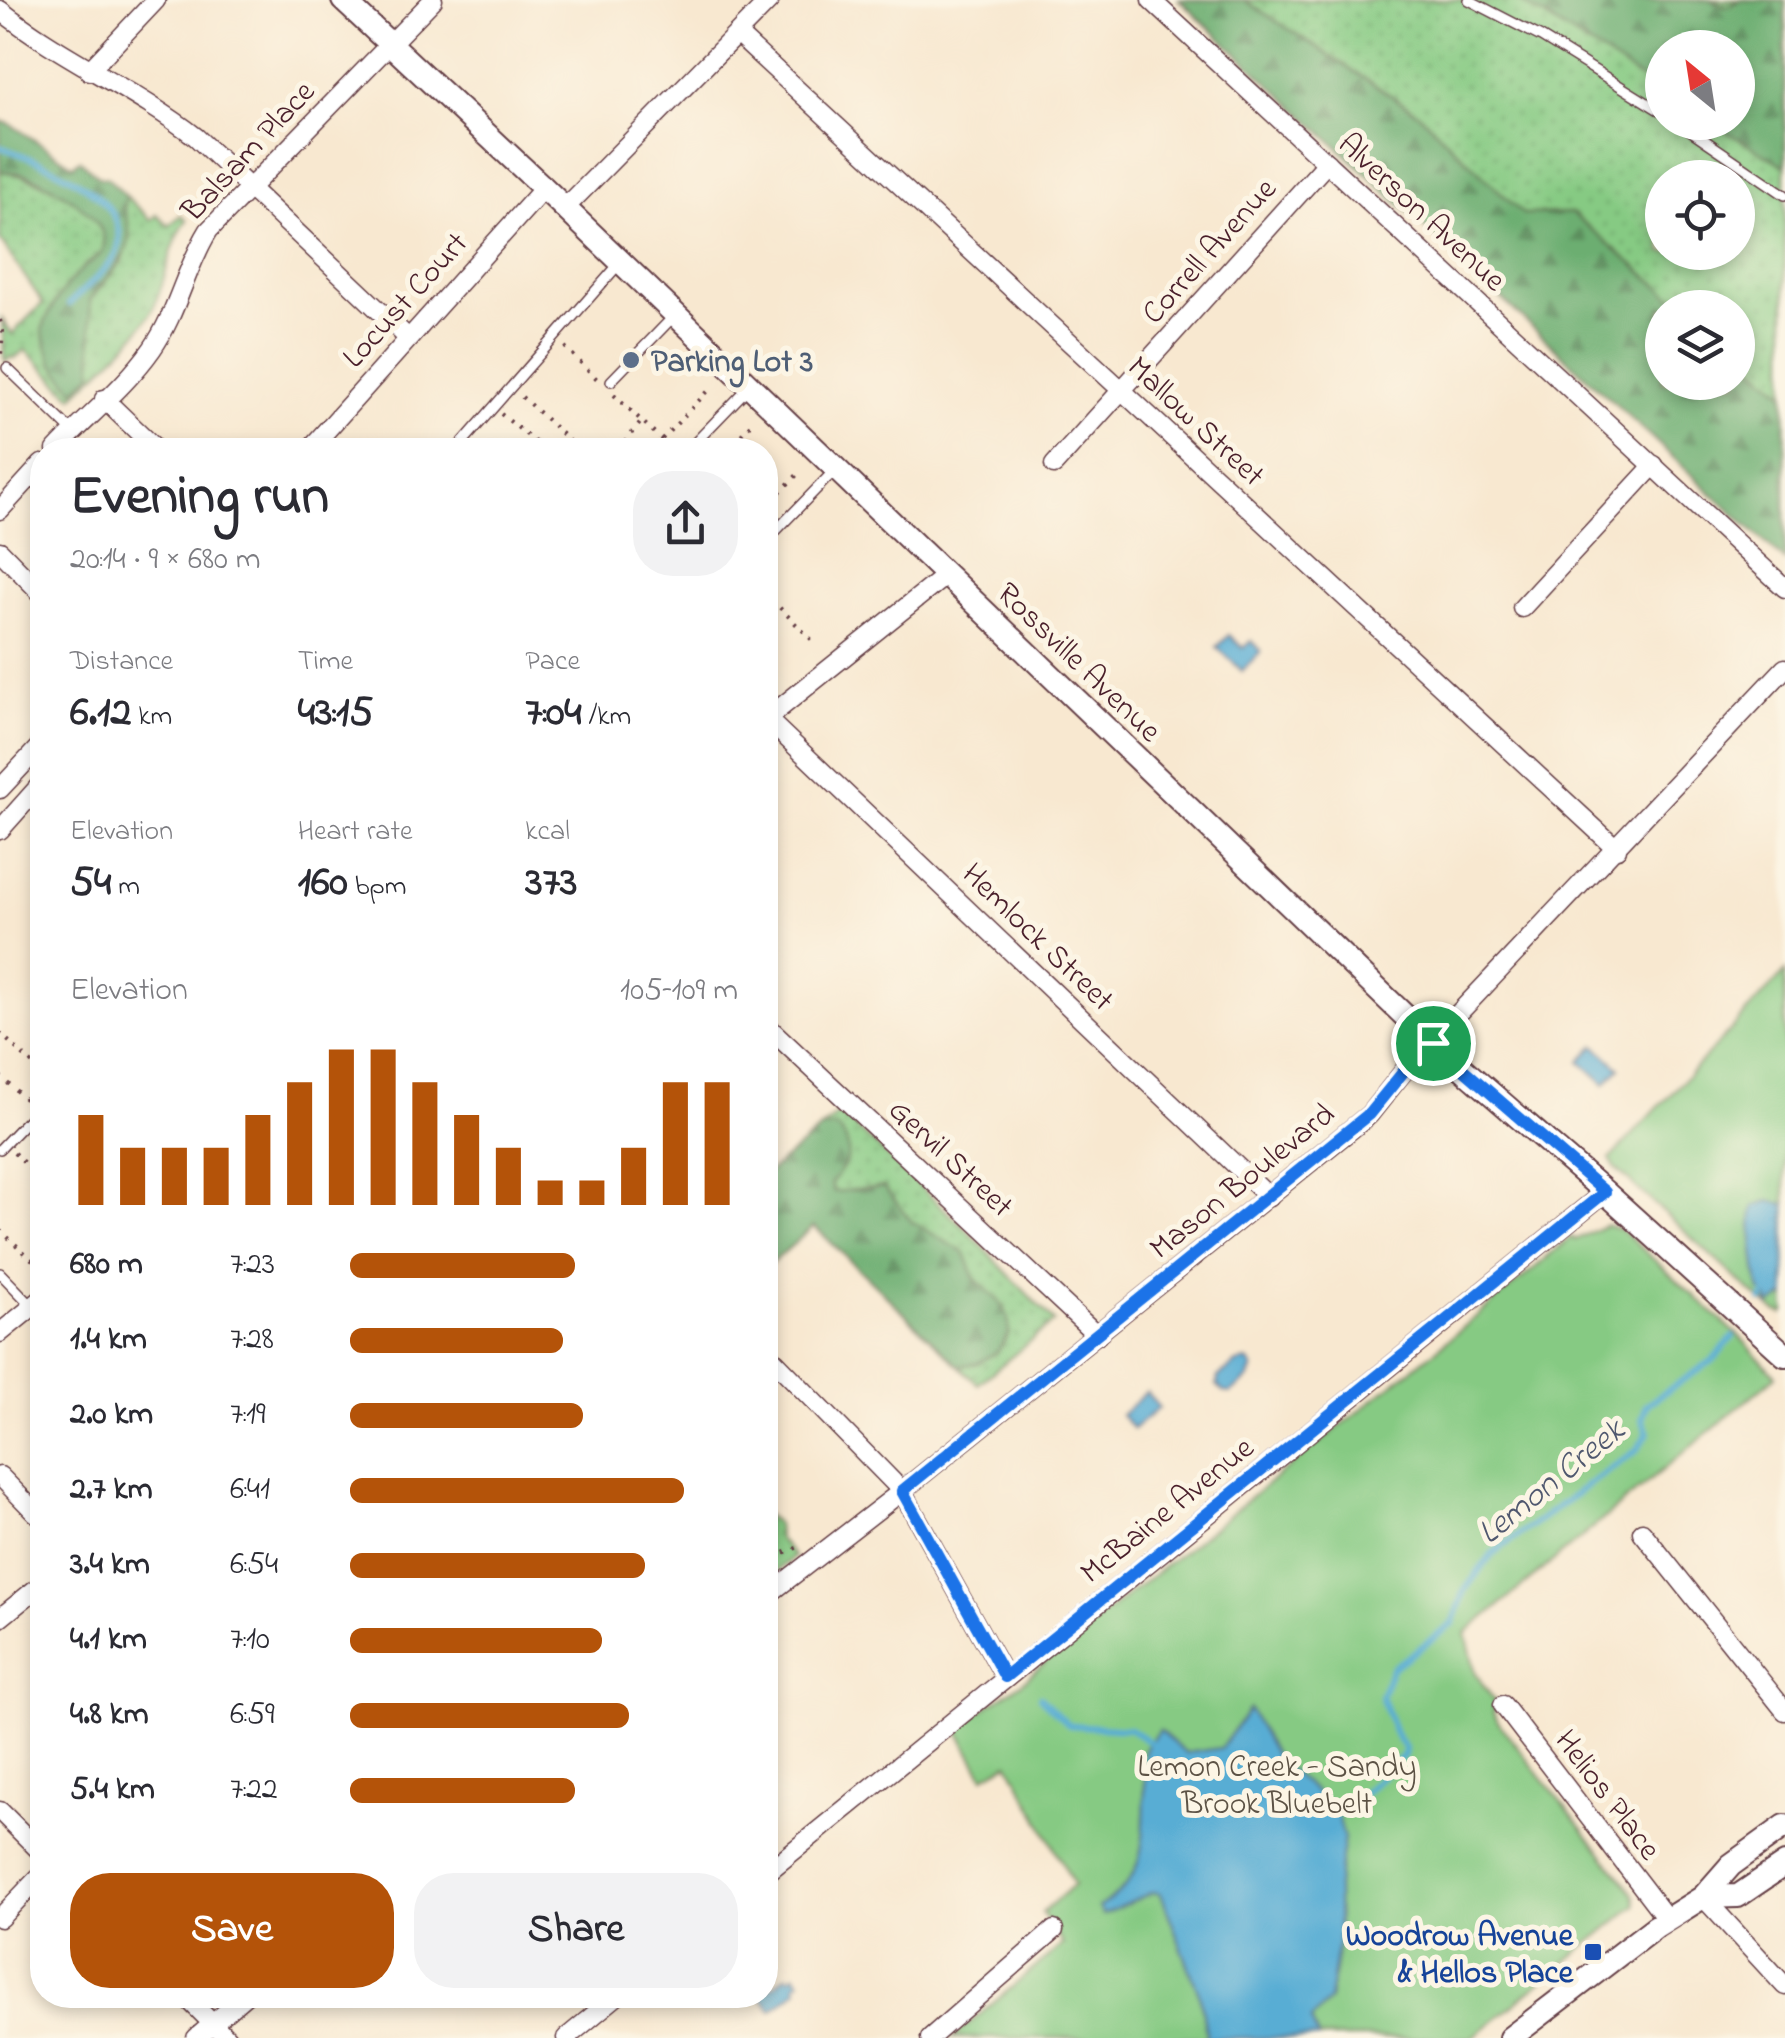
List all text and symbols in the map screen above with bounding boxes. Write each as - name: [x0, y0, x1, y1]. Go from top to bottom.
- north arrow: [1645, 30, 1755, 140]
- map controls: [1645, 30, 1755, 400]
- street label: Balsam Place: [171, 71, 328, 234]
- street label: Alverson Avenue: [1326, 123, 1516, 305]
- button: locate: [1645, 160, 1755, 270]
- street label: Correll Avenue: [1132, 168, 1290, 336]
- street label: Locust Court: [333, 223, 481, 380]
- button: layers: [1645, 290, 1755, 400]
- place label: Parking Lot 3: [651, 340, 813, 388]
- street label: Mallow Street: [1115, 346, 1274, 499]
- marker: Parking Lot 3: [620, 349, 642, 371]
- text: Evening run: [70, 459, 329, 539]
- button: share: [633, 471, 738, 576]
- text: 20:14 · 9 × 680 m: [70, 537, 261, 584]
- street label: Rossville Avenue: [984, 572, 1171, 755]
- text: Distance: [70, 642, 173, 683]
- text: Time: [298, 642, 353, 683]
- text: Pace: [525, 642, 580, 683]
- text: 6.12: [70, 683, 131, 744]
- text: 43:15: [298, 683, 373, 744]
- text: 7:04: [525, 683, 582, 744]
- text: km: [131, 697, 172, 738]
- text: /km: [582, 697, 631, 738]
- text: Elevation: [70, 812, 173, 853]
- text: Heart rate: [298, 812, 412, 853]
- text: kcal: [525, 812, 570, 853]
- text: 54: [70, 853, 111, 914]
- text: 160: [298, 853, 348, 914]
- text: 373: [525, 853, 577, 914]
- street label: Hemlock Street: [950, 853, 1124, 1024]
- text: m: [111, 867, 140, 908]
- text: bpm: [348, 867, 406, 908]
- text: Elevation: [70, 968, 188, 1015]
- text: 105–109 m: [620, 968, 738, 1015]
- pin: [1391, 1001, 1476, 1086]
- icon: arrive: [1406, 1016, 1461, 1071]
- street label: Gervil Street: [876, 1089, 1023, 1230]
- street label: Mason Boulevard: [1140, 1093, 1346, 1272]
- text: 680 m: [70, 1242, 143, 1289]
- text: 7:23: [230, 1242, 275, 1289]
- text: 1.4 km: [70, 1317, 147, 1364]
- text: 7:28: [230, 1317, 274, 1364]
- text: 2.0 km: [70, 1392, 153, 1439]
- text: 7:19: [230, 1392, 266, 1439]
- water label: Lemon Creek: [1467, 1406, 1638, 1558]
- street label: McBaine Avenue: [1071, 1426, 1266, 1597]
- text: 2.7 km: [70, 1467, 152, 1514]
- text: 6:41: [230, 1467, 270, 1514]
- text: 3.4 km: [70, 1542, 150, 1589]
- text: 6:54: [230, 1542, 278, 1589]
- text: 4.1 km: [70, 1617, 147, 1664]
- text: 7:10: [230, 1617, 270, 1664]
- text: 4.8 km: [70, 1692, 149, 1739]
- text: 6:59: [230, 1692, 275, 1739]
- street label: Helios Place: [1541, 1721, 1671, 1872]
- park label: Lemon Creek - Sandy Brook Bluebelt: [1138, 1745, 1416, 1829]
- text: 5.4 km: [70, 1767, 155, 1814]
- text: 7:22: [230, 1767, 278, 1814]
- button: Save: [70, 1873, 394, 1988]
- button: Share: [414, 1873, 738, 1988]
- place label: Woodrow Avenue & Hellos Place: [1346, 1914, 1575, 1998]
- marker: Woodrow Avenue & Hellos Place: [1582, 1941, 1604, 1963]

